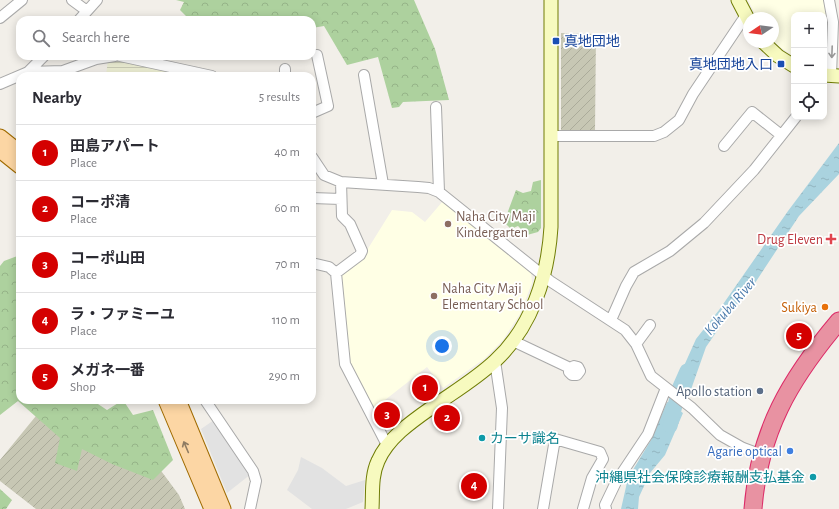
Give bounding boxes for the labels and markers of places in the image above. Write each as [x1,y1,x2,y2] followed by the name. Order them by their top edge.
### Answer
[564,34,620,49] place label: 真地団地
[551,36,561,46] marker: 真地団地
[689,57,773,72] place label: 真地団地入口
[776,59,786,69] marker: 真地団地入口
[456,210,536,240] place label: Naha City Maji Kindergarten
[443,219,453,229] marker: Naha City Maji Kindergarten
[757,233,823,247] place label: Drug Eleven
[826,234,836,244] marker: Drug Eleven
[442,282,544,312] place label: Naha City Maji Elementary School
[429,291,439,301] marker: Naha City Maji Elementary School
[781,301,818,315] place label: Sukiya
[820,302,830,312] marker: Sukiya
[786,321,812,351] pin: 5
[412,373,438,403] pin: 1
[676,385,752,399] place label: Apollo station
[755,386,765,396] marker: Apollo station
[374,400,400,430] pin: 3
[434,403,460,433] pin: 2
[490,431,560,446] place label: カーサ識名
[477,433,487,443] marker: カーサ識名
[707,445,782,459] place label: Agarie optical
[785,446,795,456] marker: Agarie optical
[595,470,805,485] place label: 沖縄県社会保険診療報酬支払基金
[461,471,487,501] pin: 4
[808,472,818,482] marker: 沖縄県社会保険診療報酬支払基金

